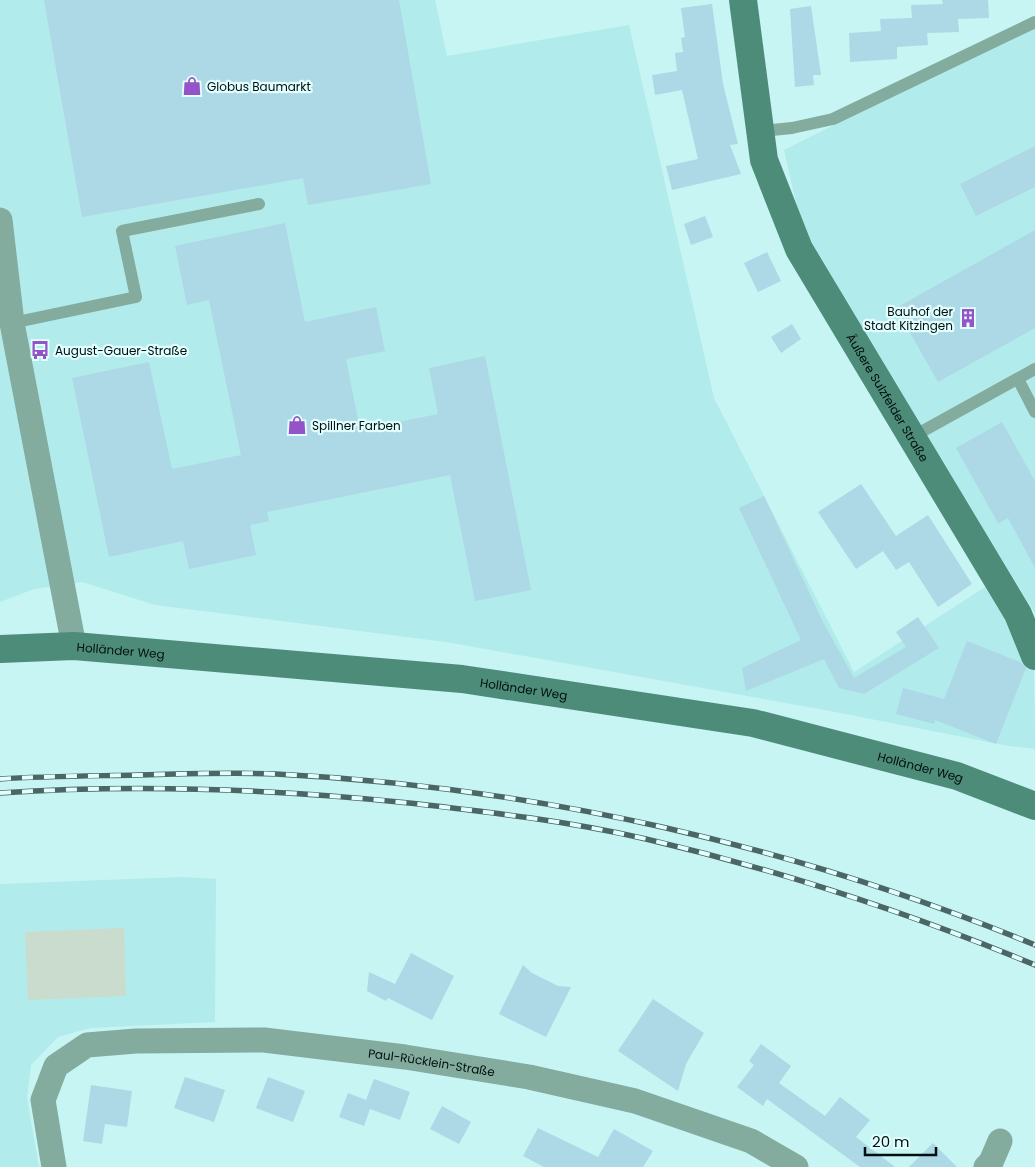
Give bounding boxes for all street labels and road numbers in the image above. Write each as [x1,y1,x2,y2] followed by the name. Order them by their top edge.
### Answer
[843,330,933,465] street label: Äußere Sulzfelder Straße
[76,638,165,662] street label: Holländer Weg
[479,673,569,703] street label: Holländer Weg
[876,747,966,786] street label: Holländer Weg
[367,1044,496,1080] street label: Paul-Rücklein-Straße

